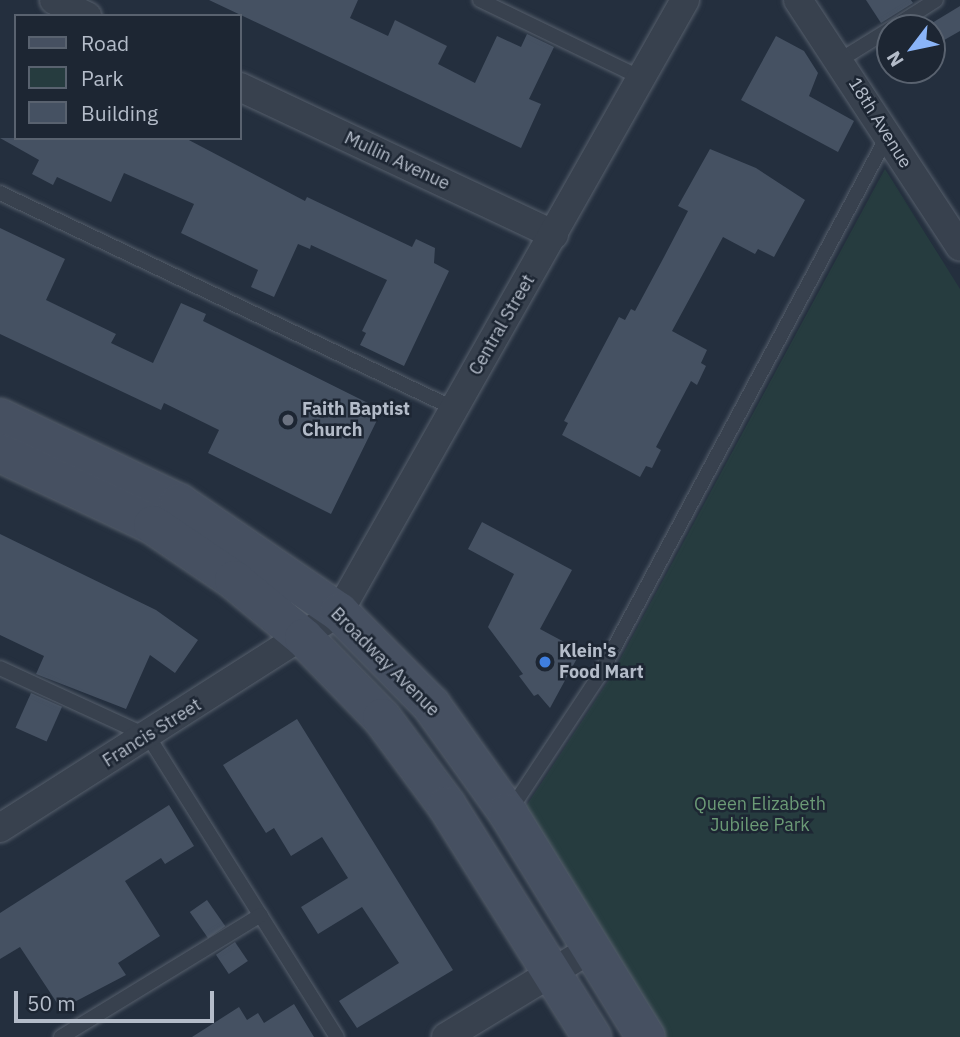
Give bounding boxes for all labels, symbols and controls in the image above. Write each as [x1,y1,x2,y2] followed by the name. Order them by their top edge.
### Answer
[14,14,242,140] legend
[876,14,946,84] north arrow
[81,29,129,57] text: Road
[881,47,909,71] text: N
[81,64,124,92] text: Park
[844,74,916,172] street label: 18th Avenue
[81,99,158,127] text: Building
[341,127,453,195] street label: Mullin Avenue
[465,271,539,379] street label: Central Street
[302,399,410,442] place label: Faith Baptist Church
[280,412,296,428] marker: Faith Baptist Church
[326,603,444,721] street label: Broadway Avenue
[559,641,644,684] place label: Klein's Food Mart
[537,654,553,670] marker: Klein's Food Mart
[99,694,205,772] street label: Francis Street
[694,794,826,836] park label: Queen Elizabeth Jubilee Park
[18,978,217,1022] scale bar
[27,989,76,1017] text: 50 m

